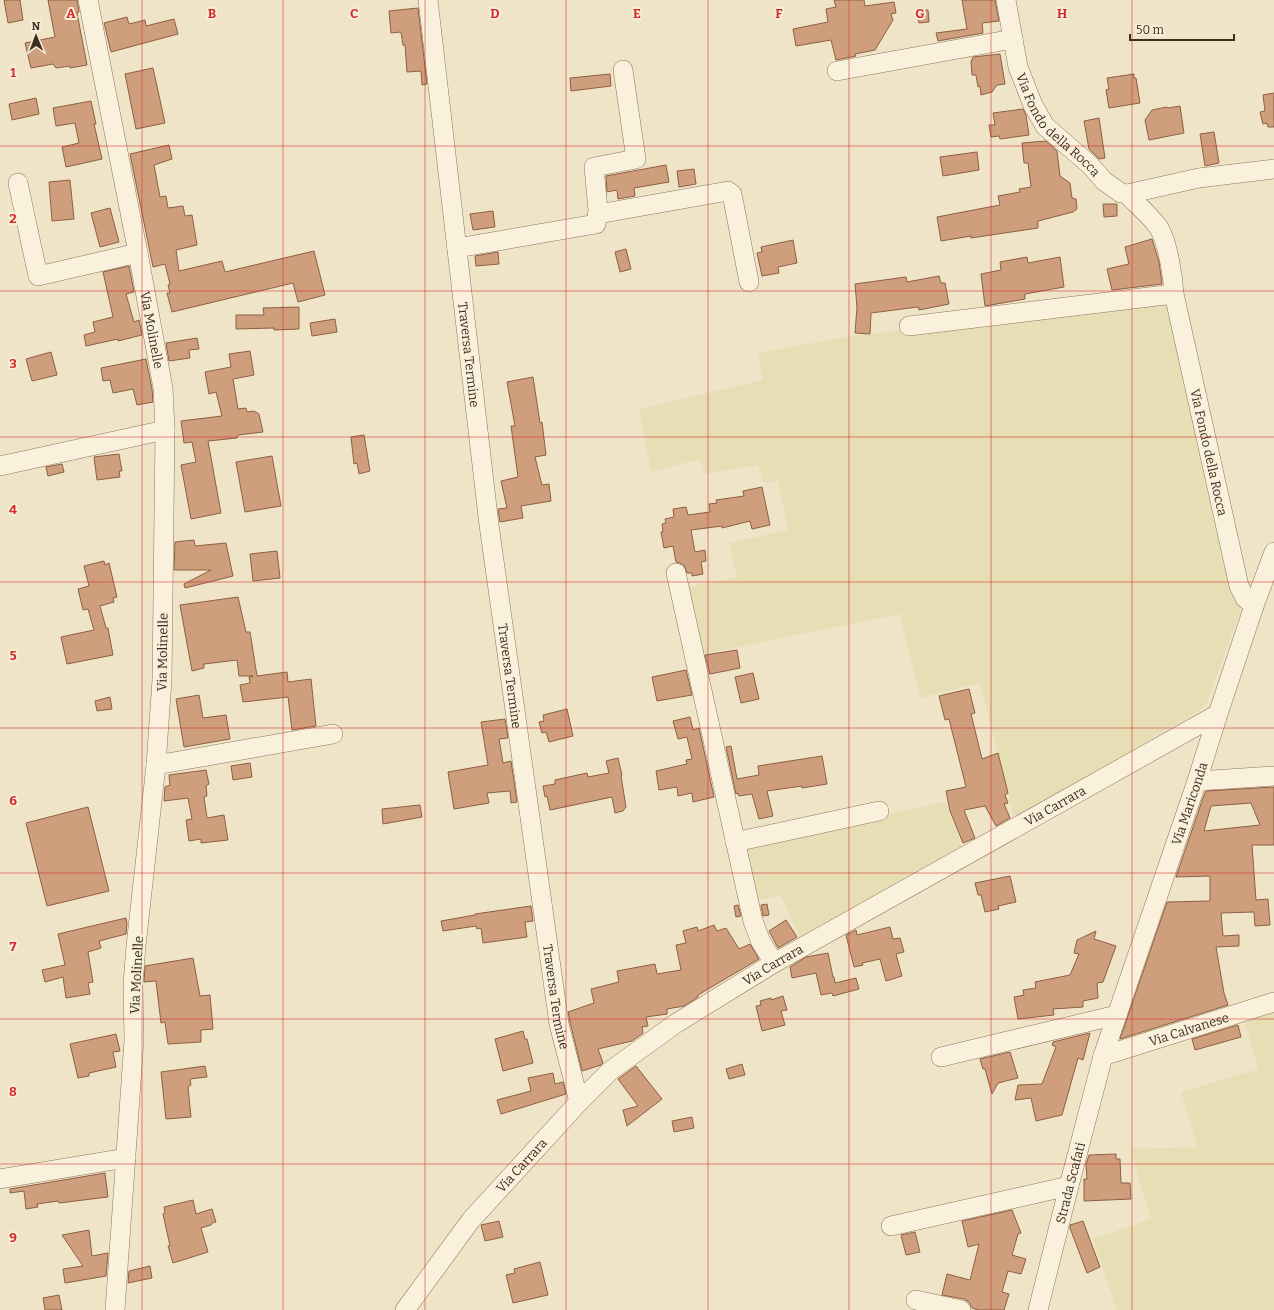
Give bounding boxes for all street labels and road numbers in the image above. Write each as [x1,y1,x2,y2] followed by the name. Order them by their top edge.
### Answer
[1013,71,1103,179] street label: Via Fondo della Rocca
[137,290,166,370] street label: Via Molinelle
[455,301,482,408] street label: Traversa Termine
[1187,387,1230,517] street label: Via Fondo della Rocca
[154,613,171,691] street label: Via Molinelle
[495,623,524,730] street label: Traversa Termine
[1169,760,1210,847] street label: Via Mariconda
[1022,783,1088,829] street label: Via Carrara
[127,936,146,1014] street label: Via Molinelle
[740,941,806,989] street label: Via Carrara
[540,943,572,1051] street label: Traversa Termine
[1147,1010,1231,1049] street label: Via Calvanese
[493,1135,550,1195] street label: Via Carrara
[1053,1141,1088,1225] street label: Strada Scafati

